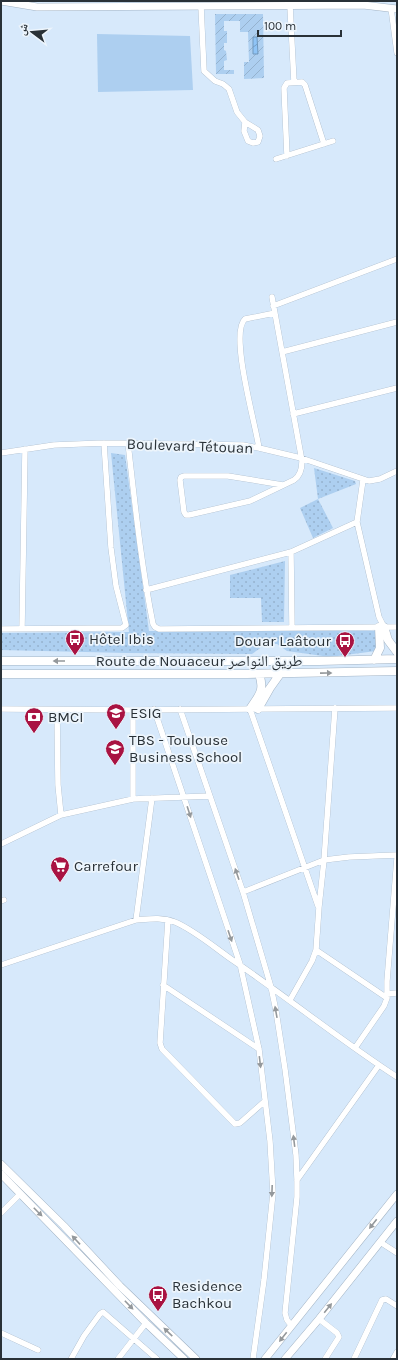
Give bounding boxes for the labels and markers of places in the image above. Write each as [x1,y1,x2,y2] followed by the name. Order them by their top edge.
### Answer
[64,628,86,656] bus stop icon: Hôtel Ibis
[89,630,154,648] place label: Hôtel Ibis
[334,630,356,658] bus stop icon: Douar Laâtour
[235,632,332,650] place label: Douar Laâtour
[105,702,127,730] school or university icon: ESIG
[130,704,161,722] place label: ESIG
[23,706,45,734] bank icon: BMCI
[48,708,83,726] place label: BMCI
[129,731,242,766] place label: TBS - Toulouse Business School
[104,738,126,766] school or university icon: TBS - Toulouse Business School
[49,855,71,883] supermarket icon: Carrefour
[74,857,138,875] place label: Carrefour
[172,1277,242,1312] place label: Residence Bachkou
[147,1284,169,1312] bus stop icon: Residence Bachkou

